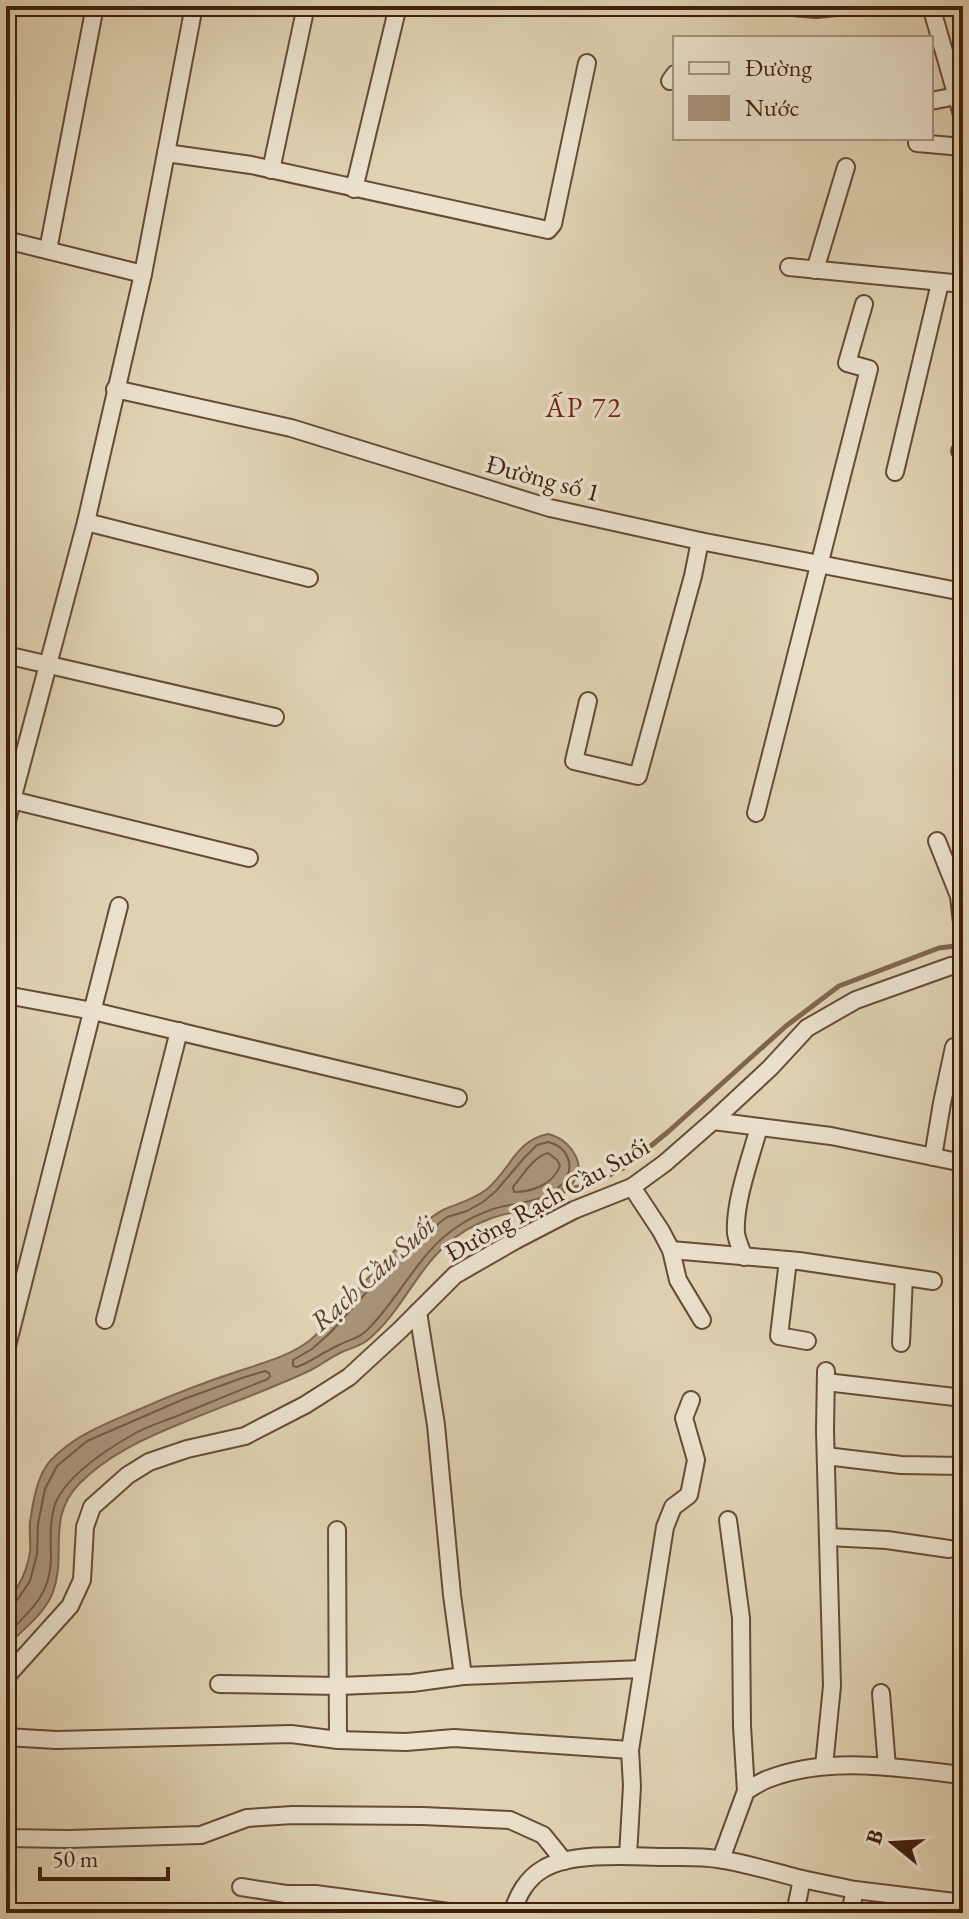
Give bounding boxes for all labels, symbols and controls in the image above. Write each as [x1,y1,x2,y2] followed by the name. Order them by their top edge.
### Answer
[673,36,933,140] legend
[745,52,812,83] text: Đường
[745,92,799,123] text: Nước
[544,389,623,425] district label: ẤP 72
[482,446,604,510] street label: Đường số 1
[439,1129,655,1269] street label: Đường Rạch Cầu Suối
[302,1206,444,1339] water label: Rạch Cầu Suối
[853,1803,933,1883] north arrow
[859,1826,890,1848] text: B
[40,1831,168,1881] scale bar
[52,1843,99,1874] text: 50 m

